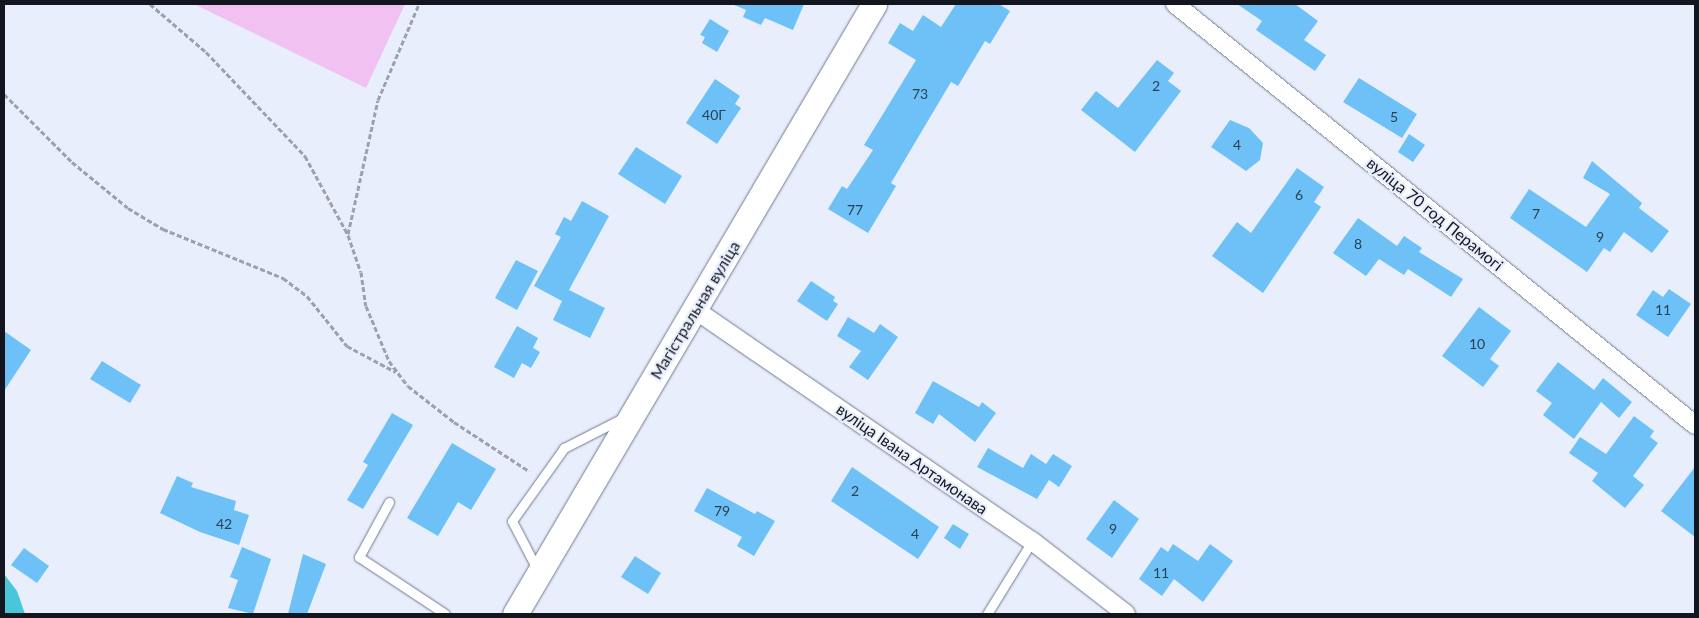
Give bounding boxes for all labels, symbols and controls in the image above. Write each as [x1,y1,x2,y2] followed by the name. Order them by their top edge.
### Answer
[1152,78,1160,94] house number: 2
[912,86,928,102] house number: 73
[702,107,726,123] house number: 40Г
[1390,109,1398,125] house number: 5
[1233,137,1241,153] house number: 4
[1363,153,1507,275] street label: вуліца 70 год Перамогі
[1295,187,1303,203] house number: 6
[847,202,863,218] house number: 77
[1532,206,1540,222] house number: 7
[1596,229,1604,245] house number: 9
[1354,236,1362,252] house number: 8
[646,237,744,383] street label: Магістральная вуліца
[1655,302,1671,318] house number: 11
[1469,336,1485,352] house number: 10
[833,399,991,519] street label: вуліца Івана Артамонава
[851,483,859,499] house number: 2
[714,503,730,519] house number: 79
[216,516,232,532] house number: 42
[1109,521,1117,537] house number: 9
[911,526,919,542] house number: 4
[1153,565,1169,581] house number: 11

